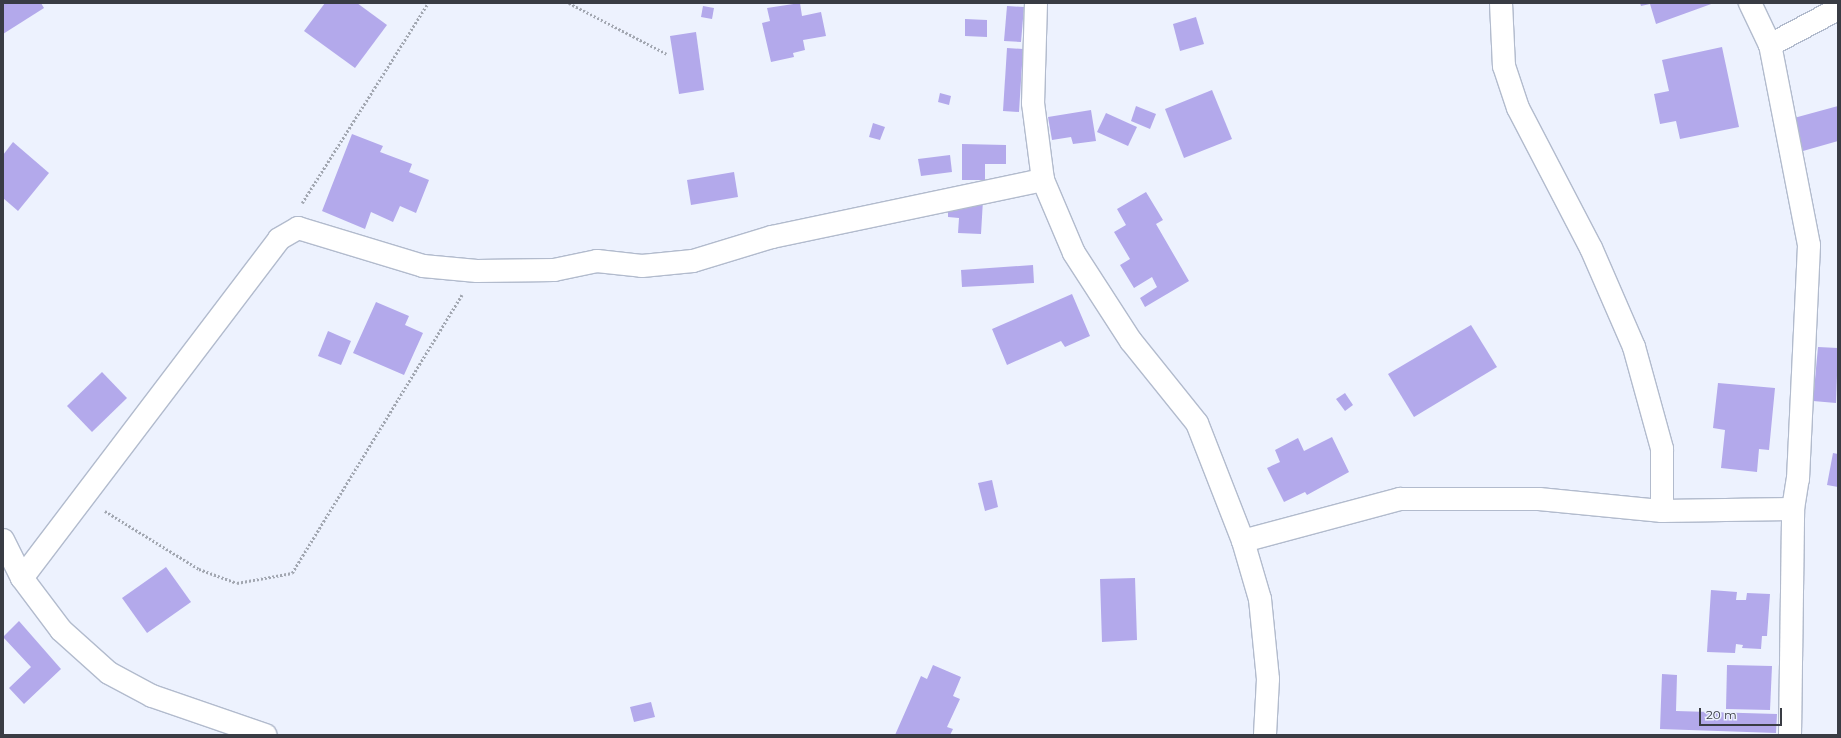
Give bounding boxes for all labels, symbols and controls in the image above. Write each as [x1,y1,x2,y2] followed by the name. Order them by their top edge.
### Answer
[1701,700,1784,726] scale bar
[1706,707,1737,722] text: 20 m

